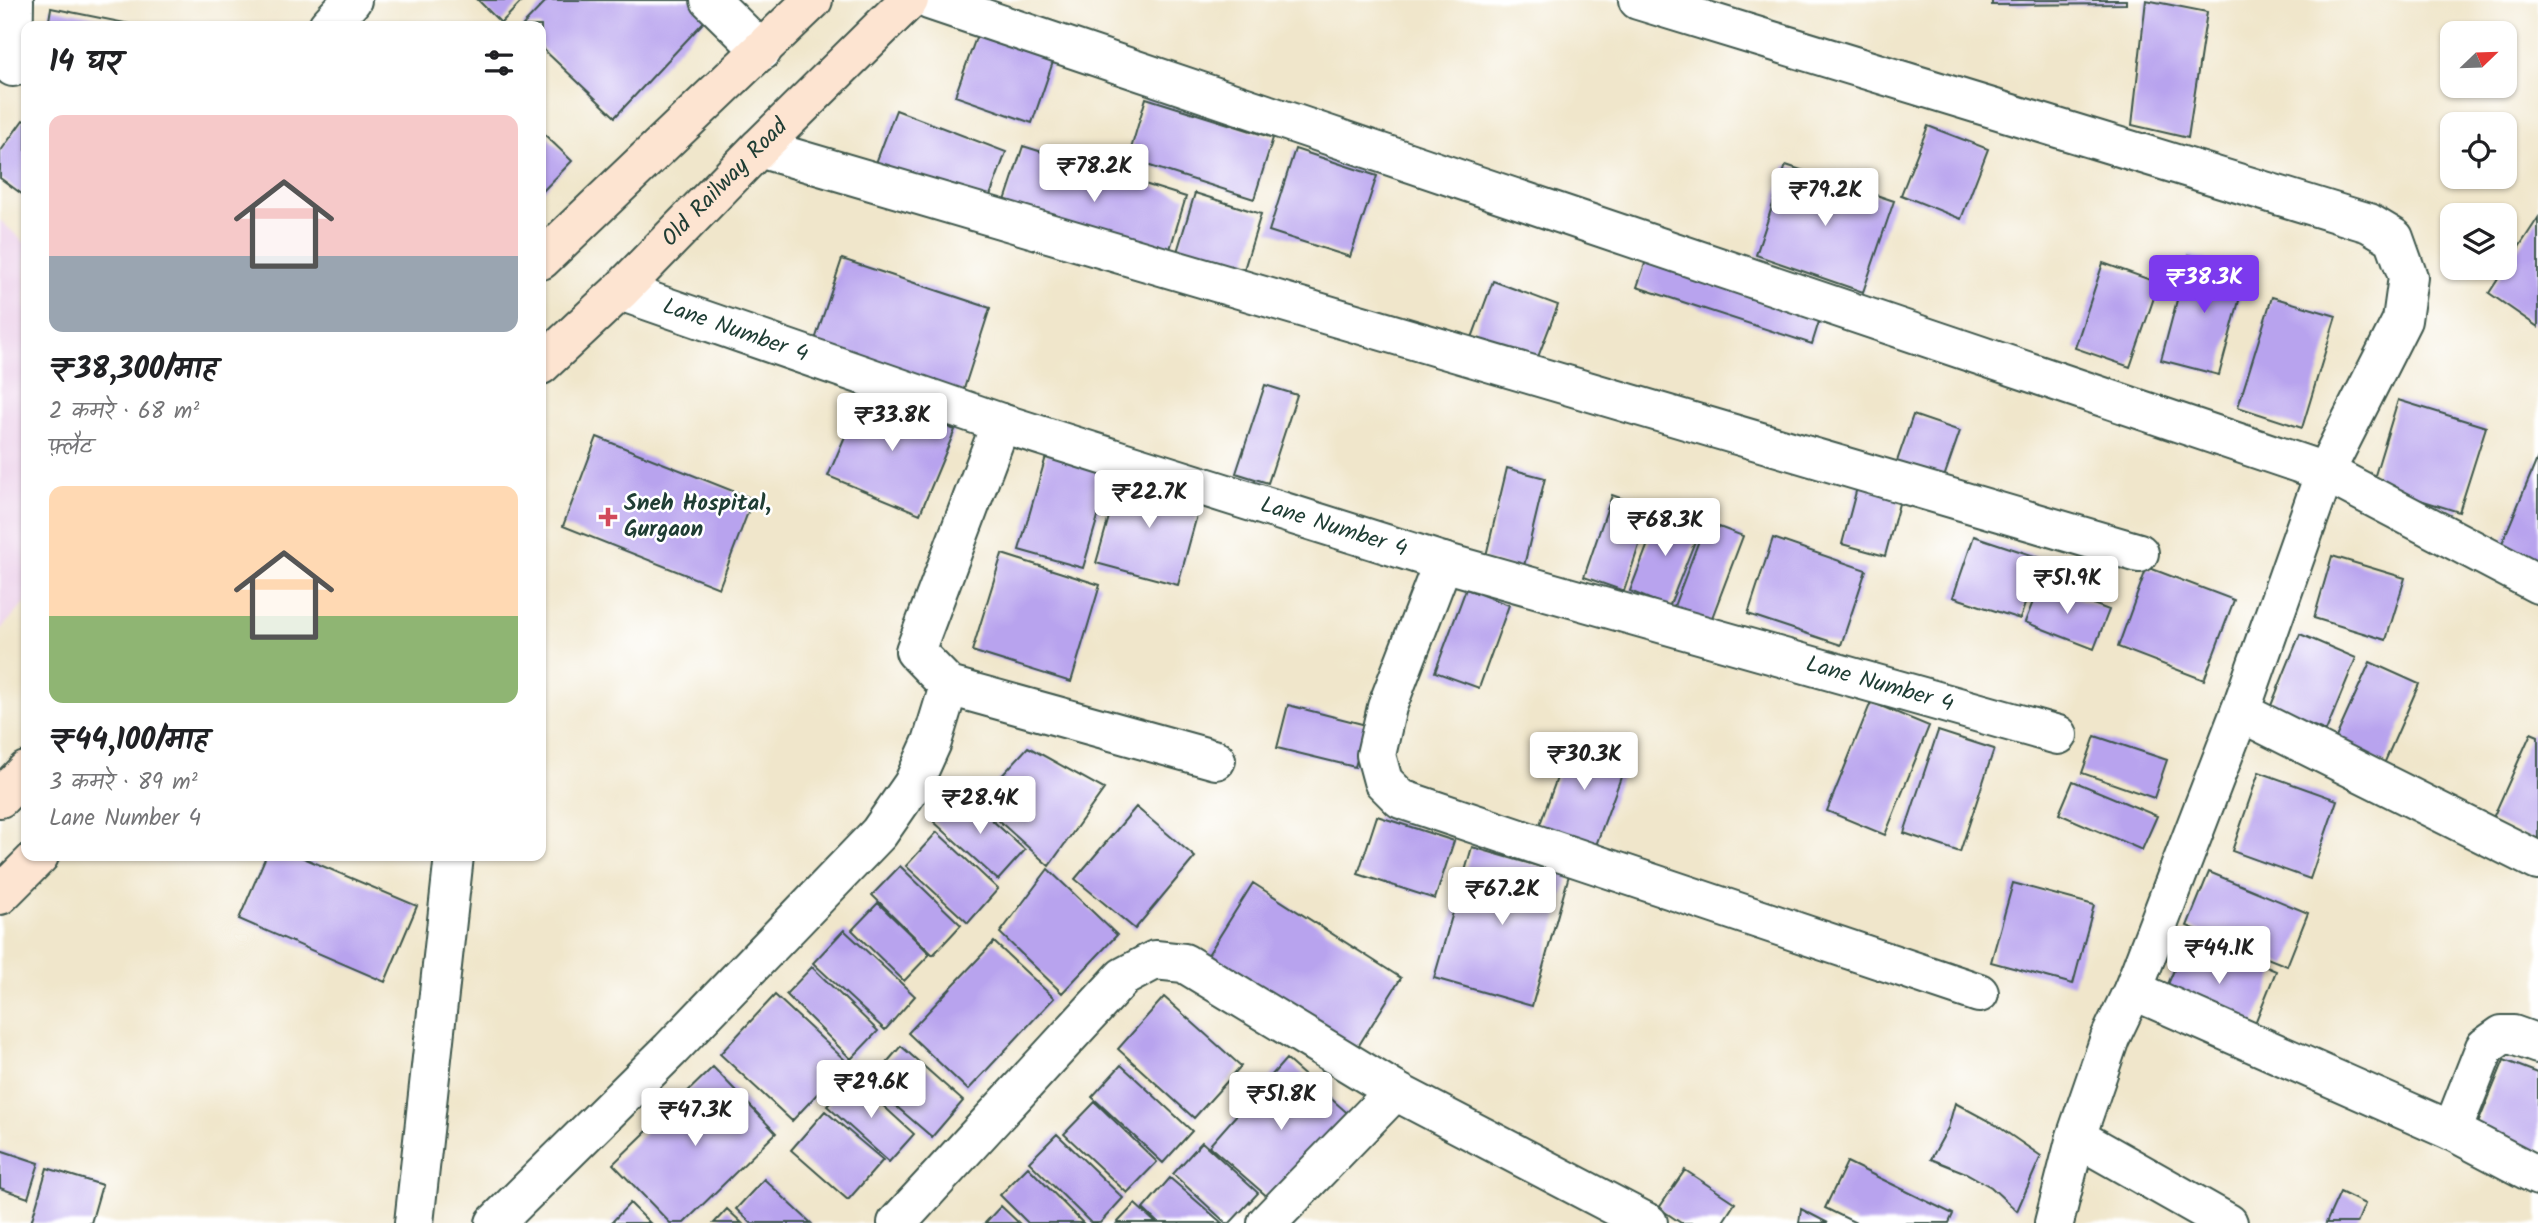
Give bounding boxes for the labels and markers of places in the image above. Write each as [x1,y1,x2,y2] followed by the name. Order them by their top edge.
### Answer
[1037,144,1151,204] pin: ₹78.2K
[1768,168,1882,228] pin: ₹79.2K
[2147,256,2261,315] pin: ₹38.3K
[835,393,949,453] pin: ₹33.8K
[1092,470,1206,530] pin: ₹22.7K
[624,486,771,548] place label: Sneh Hospital, Gurgaon
[1608,498,1722,558] pin: ₹68.3K
[598,507,618,527] marker: Sneh Hospital, Gurgaon
[2010,556,2124,616] pin: ₹51.9K
[1527,732,1641,792] pin: ₹30.3K
[923,776,1037,836] pin: ₹28.4K
[1445,867,1559,927] pin: ₹67.2K
[2162,926,2276,986] pin: ₹44.1K
[814,1060,928,1120] pin: ₹29.6K
[1224,1072,1338,1132] pin: ₹51.8K
[638,1088,752,1148] pin: ₹47.3K

